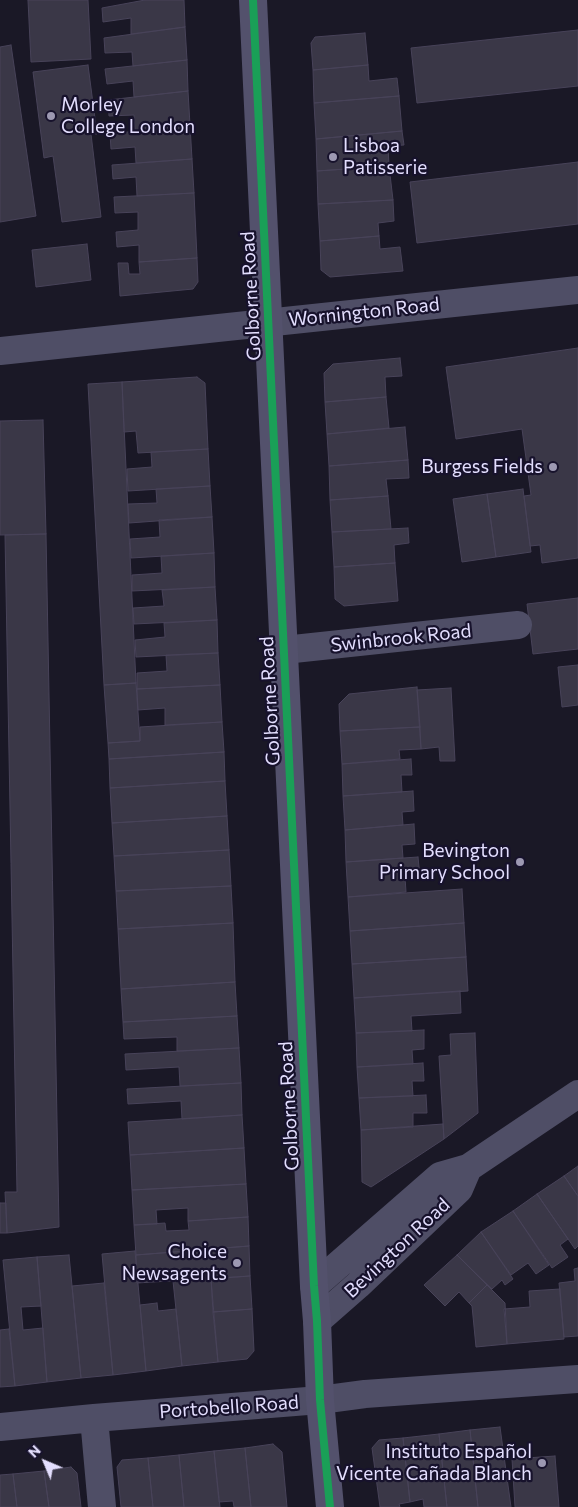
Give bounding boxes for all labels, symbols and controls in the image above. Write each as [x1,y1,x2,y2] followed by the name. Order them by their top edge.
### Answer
[61,94,195,138] place label: Morley College London
[45,110,57,122] marker: Morley College London
[343,135,427,179] place label: Lisboa Patisserie
[327,151,339,163] marker: Lisboa Patisserie
[236,231,266,361] street label: Golborne Road
[287,293,441,331] street label: Wornington Road
[421,456,543,478] place label: Burgess Fields
[547,461,559,473] marker: Burgess Fields
[330,619,472,657] street label: Swinbrook Road
[255,636,285,766] street label: Golborne Road
[379,840,510,884] place label: Bevington Primary School
[514,856,526,868] marker: Bevington Primary School
[274,1041,304,1171] street label: Golborne Road
[340,1193,454,1303] street label: Bevington Road
[122,1241,227,1285] place label: Choice Newsagents
[231,1257,243,1269] marker: Choice Newsagents
[158,1391,300,1423] street label: Portobello Road
[20,1437,70,1487] north arrow
[24,1441,44,1461] text: N
[336,1441,532,1485] place label: Instituto Español Vicente Cañada Blanch
[536,1457,548,1469] marker: Instituto Español Vicente Cañada Blanch

